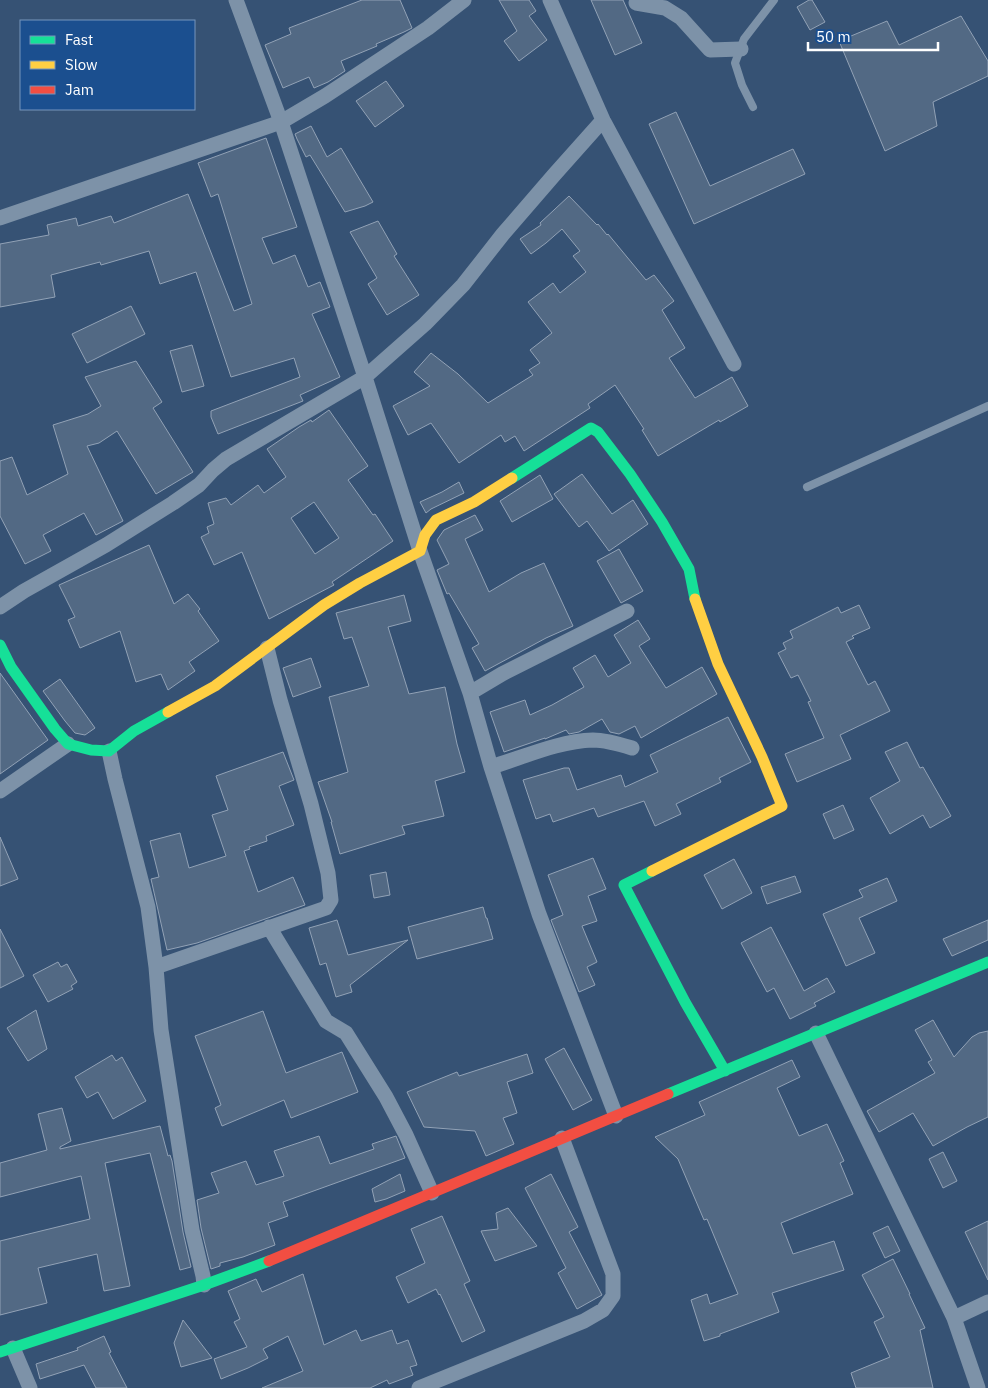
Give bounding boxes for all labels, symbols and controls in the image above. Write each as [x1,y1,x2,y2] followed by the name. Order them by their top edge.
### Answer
[20,20,195,110] legend
[808,20,938,52] scale bar
[816,27,851,46] text: 50 m
[65,30,93,49] text: Fast
[65,55,98,74] text: Slow
[65,80,94,99] text: Jam

